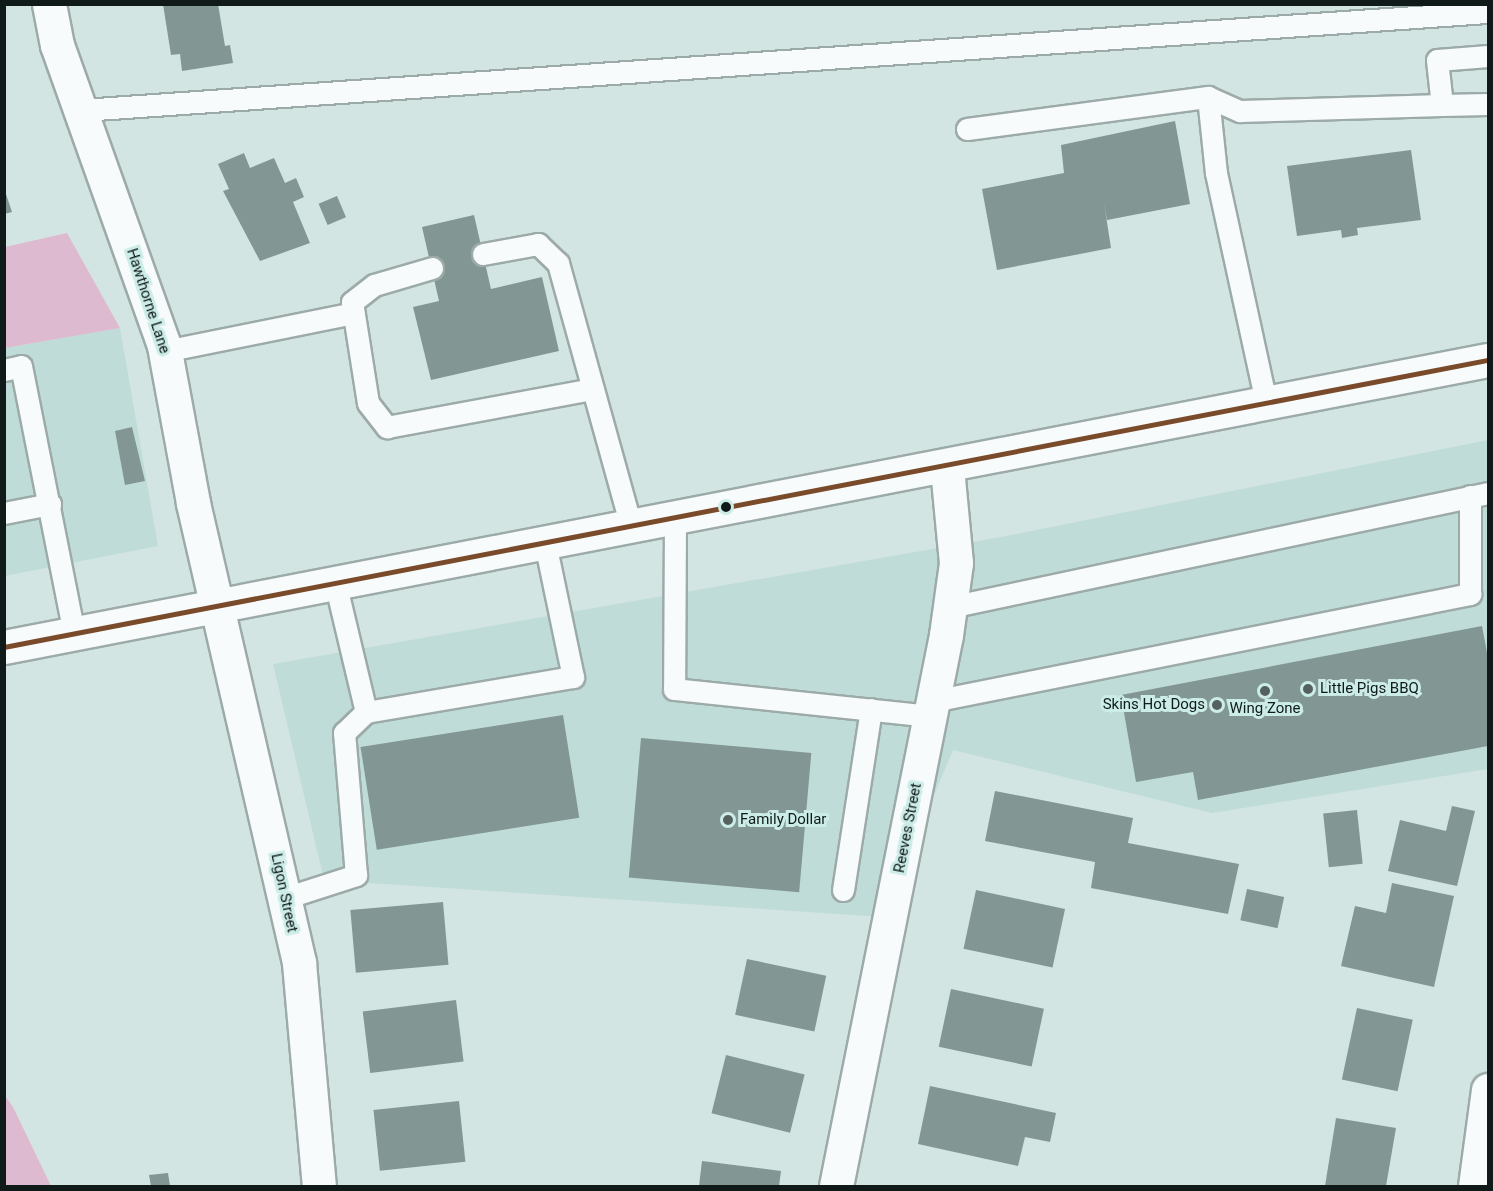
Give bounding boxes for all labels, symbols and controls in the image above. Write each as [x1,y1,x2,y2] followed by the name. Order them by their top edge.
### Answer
[123,246,173,356] street label: Hawthorne Lane
[720,501,732,513] unlabelled marker
[1320,680,1419,698] place label: Little Pigs BBQ
[1301,682,1315,696] marker: Little Pigs BBQ
[1258,684,1272,698] marker: Wing Zone
[1103,696,1205,714] place label: Skins Hot Dogs
[1210,698,1224,712] marker: Skins Hot Dogs
[1229,700,1301,718] place label: Wing Zone
[890,782,926,874] street label: Reeves Street
[740,811,826,829] place label: Family Dollar
[721,813,735,827] marker: Family Dollar
[267,852,301,934] street label: Ligon Street

